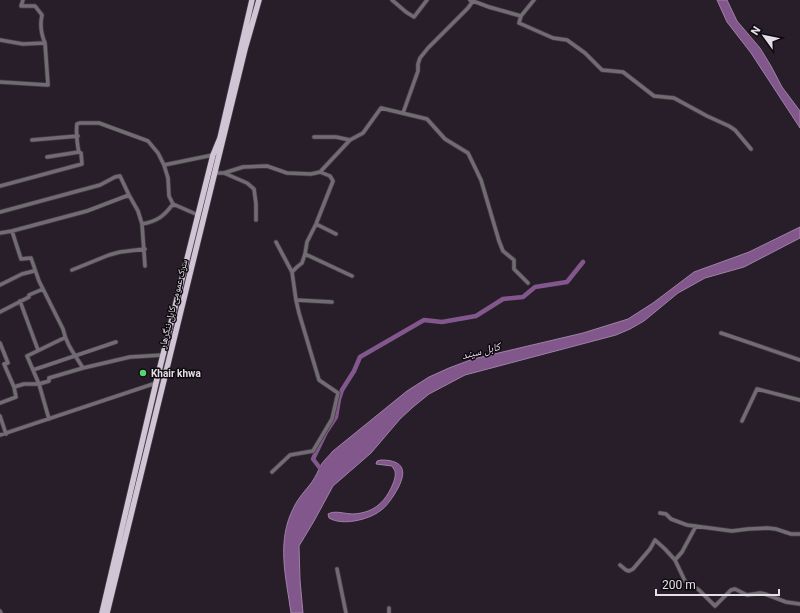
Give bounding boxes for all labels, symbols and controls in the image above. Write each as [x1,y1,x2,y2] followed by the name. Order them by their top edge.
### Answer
[744,16,784,56] north arrow
[748,24,764,38] text: N
[156,258,190,351] street label: سرک عمومی کابل ننگرهار
[460,339,504,362] water label: کابل سيند
[138,368,148,378] marker: Khair khwa
[151,368,201,379] place label: Khair khwa
[656,571,779,597] scale bar
[662,578,696,592] text: 200 m

